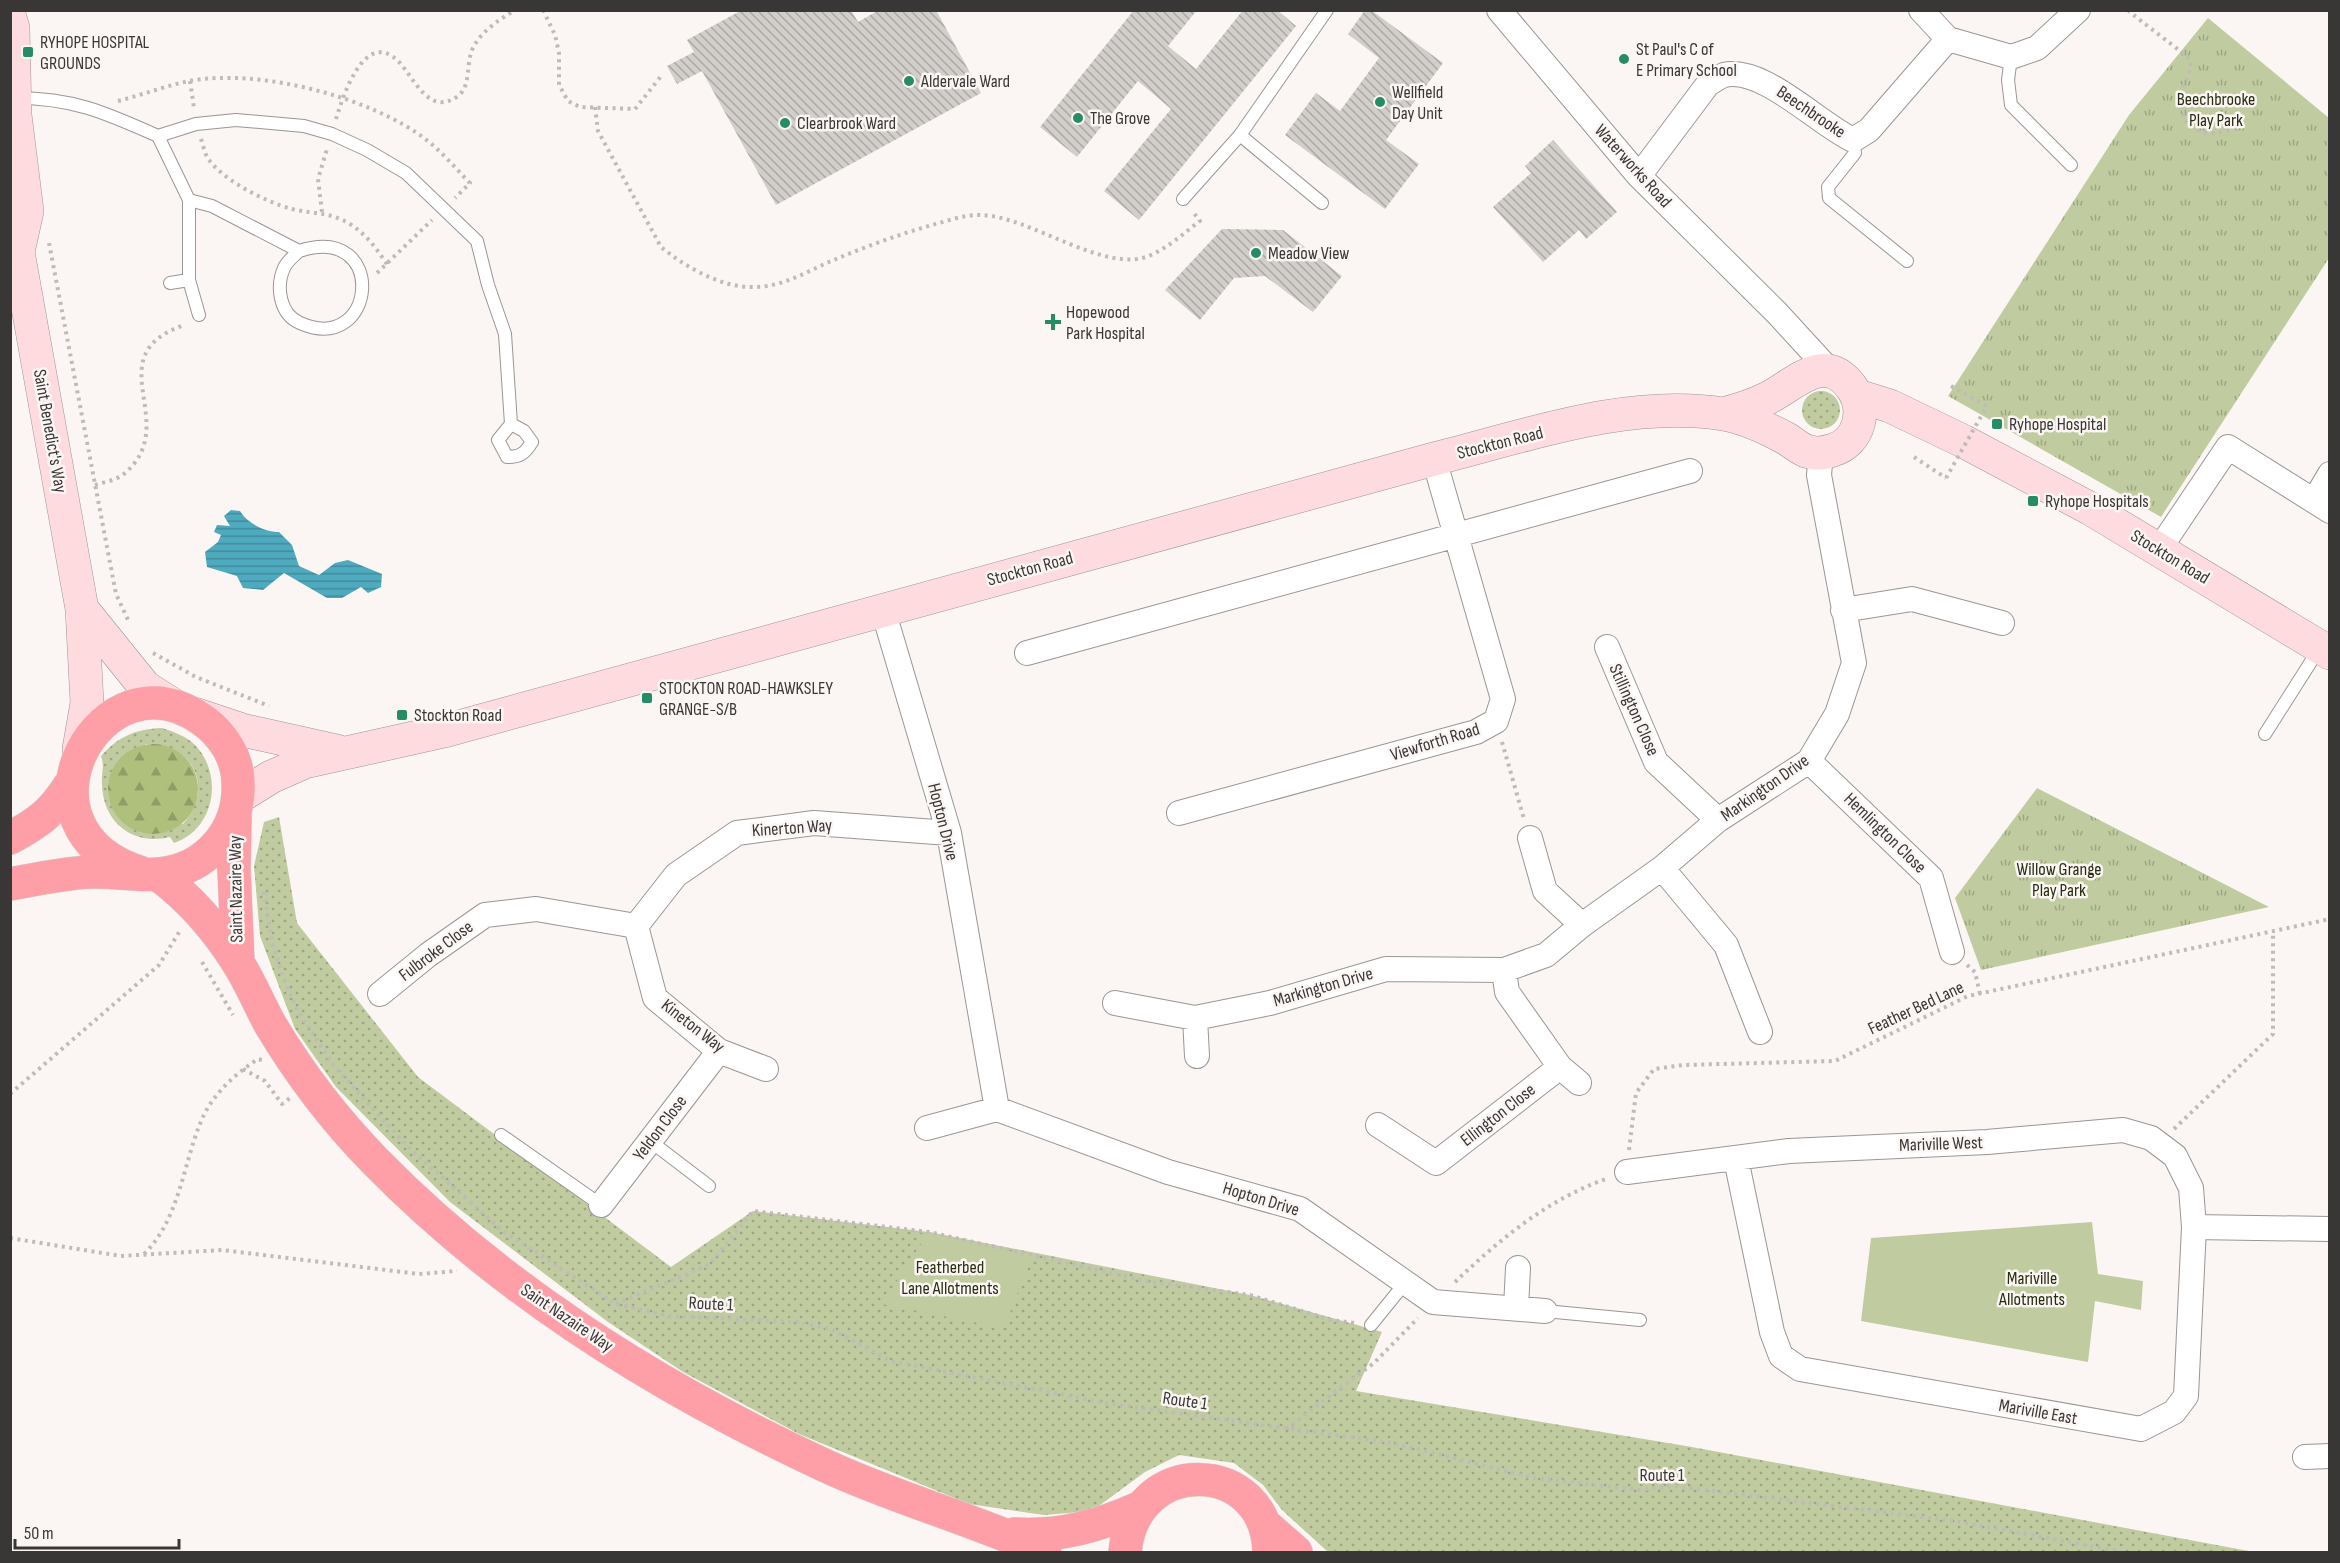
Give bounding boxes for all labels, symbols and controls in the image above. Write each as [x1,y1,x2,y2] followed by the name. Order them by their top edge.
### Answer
[40,32,150,74] place label: RYHOPE HOSPITAL GROUNDS
[1636,39,1737,81] place label: St Paul's C of E Primary School
[21,45,35,59] marker: RYHOPE HOSPITAL GROUNDS
[1617,52,1631,66] marker: St Paul's C of E Primary School
[920,71,1010,92] place label: Aldervale Ward
[902,74,916,88] marker: Aldervale Ward
[1773,81,1849,143] street label: Beechbrooke
[1392,82,1443,124] place label: Wellfield Day Unit
[2177,89,2255,131] park label: Beechbrooke Play Park
[1373,95,1387,109] marker: Wellfield Day Unit
[1090,108,1150,129] place label: The Grove
[1071,111,1085,125] marker: The Grove
[797,113,896,134] place label: Clearbrook Ward
[778,116,792,130] marker: Clearbrook Ward
[1590,120,1676,212] street label: Waterworks Road
[1268,243,1349,264] place label: Meadow View
[1249,246,1263,260] marker: Meadow View
[1066,302,1145,344] place label: Hopewood Park Hospital
[1044,313,1062,331] marker: Hopewood Park Hospital
[29,368,71,494] street label: Saint Benedict's Way
[2009,414,2106,435] place label: Ryhope Hospital
[1990,417,2004,431] marker: Ryhope Hospital
[1455,422,1545,464] street label: Stockton Road
[2045,491,2149,512] place label: Ryhope Hospitals
[2026,494,2040,508] marker: Ryhope Hospitals
[2127,525,2213,589] street label: Stockton Road
[985,547,1075,591] street label: Stockton Road
[1604,661,1664,759] street label: Stillington Close
[659,678,833,720] place label: STOCKTON ROAD-HAWKSLEY GRANGE-S/B
[640,691,654,705] marker: STOCKTON ROAD-HAWKSLEY GRANGE-S/B
[414,705,502,726] place label: Stockton Road
[395,708,409,722] marker: Stockton Road
[1388,718,1482,766] street label: Viewforth Road
[1717,750,1813,826] street label: Markington Drive
[923,781,963,863] street label: Hopton Drive
[1839,788,1931,878] street label: Hemlington Close
[751,815,833,841] street label: Kinerton Way
[225,835,247,943] street label: Saint Nazaire Way
[2017,859,2102,901] park label: Willow Grange Play Park
[395,916,477,986] street label: Fulbroke Close
[1271,963,1375,1011] street label: Markington Drive
[1865,977,1967,1039] street label: Feather Bed Lane
[657,995,729,1057] street label: Kineton Way
[1456,1079,1540,1151] street label: Ellington Close
[629,1091,691,1165] street label: Yeldon Close
[1899,1132,1984,1156] street label: Mariville West
[1220,1177,1302,1221] street label: Hopton Drive
[901,1257,999,1299] park label: Featherbed Lane Allotments
[1998,1268,2065,1310] park label: Mariville Allotments
[517,1279,617,1357] street label: Saint Nazaire Way
[688,1292,735,1316] street label: Route 1
[1161,1387,1209,1415] street label: Route 1
[1997,1395,2079,1429] street label: Mariville East
[1640,1465,1685,1486] street label: Route 1
[15,1512,178,1550] scale bar
[24,1523,54,1544] text: 50 m

